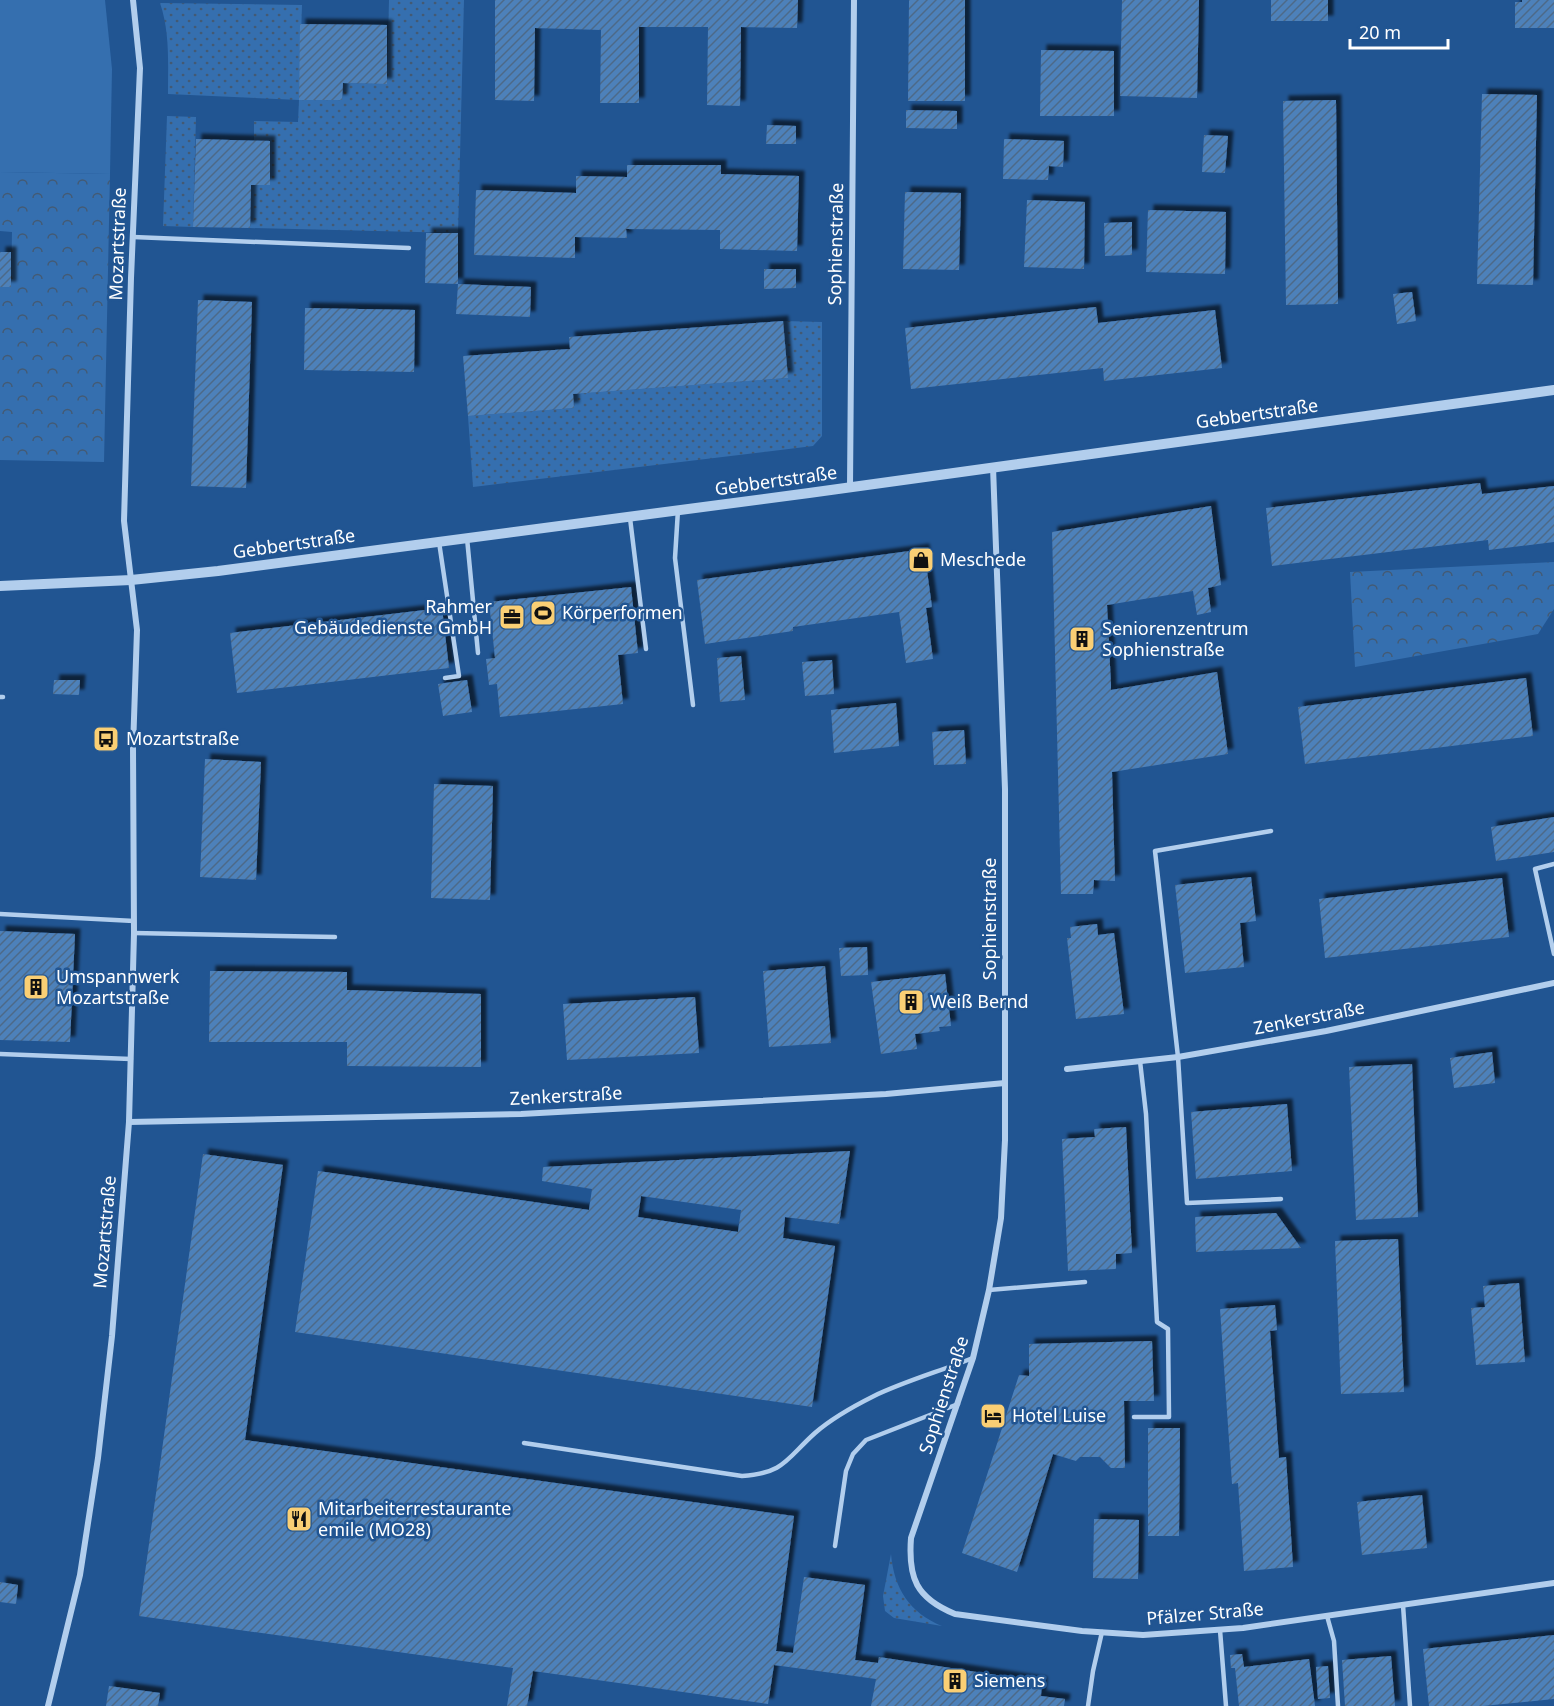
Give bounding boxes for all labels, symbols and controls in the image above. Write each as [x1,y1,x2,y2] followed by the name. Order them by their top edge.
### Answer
[1350,12,1448,50] scale bar
[1359,20,1401,44] text: 20 m
[822,182,848,306] street label: Sophienstraße
[103,187,131,301] street label: Mozartstraße
[1194,393,1320,433] street label: Gebbertstraße
[713,460,839,500] street label: Gebbertstraße
[231,523,357,563] street label: Gebbertstraße
[906,545,936,575] shop icon: Meschede
[940,547,1026,571] place label: Meschede
[294,594,493,639] place label: Rahmer Gebäudedienste GmbH
[528,598,558,628] sports icon: Körperformen
[562,600,683,624] place label: Körperformen
[497,602,527,632] office icon: Rahmer Gebäudedienste GmbH
[1102,616,1249,661] place label: Seniorenzentrum Sophienstraße
[1067,624,1097,654] building icon: Seniorenzentrum Sophienstraße
[91,724,121,754] bus stop icon: Mozartstraße
[126,726,239,750] place label: Mozartstraße
[977,858,1001,980] street label: Sophienstraße
[56,964,180,1009] place label: Umspannwerk Mozartstraße
[21,972,51,1002] building icon: Umspannwerk Mozartstraße
[896,987,926,1017] building icon: Weiß Bernd
[930,989,1029,1013] place label: Weiß Bernd
[1251,994,1366,1040] street label: Zenkerstraße
[509,1080,623,1110] street label: Zenkerstraße
[87,1174,121,1289] street label: Mozartstraße
[913,1333,973,1457] street label: Sophienstraße
[978,1401,1008,1431] hotel icon: Hotel Luise
[1012,1403,1106,1427] place label: Hotel Luise
[318,1496,511,1541] place label: Mitarbeiterrestaurante emile (MO28)
[284,1504,314,1534] restaurant icon: Mitarbeiterrestaurante emile (MO28)
[1145,1596,1265,1630] street label: Pfälzer Straße
[940,1666,970,1696] building icon: Siemens
[974,1668,1045,1692] place label: Siemens

